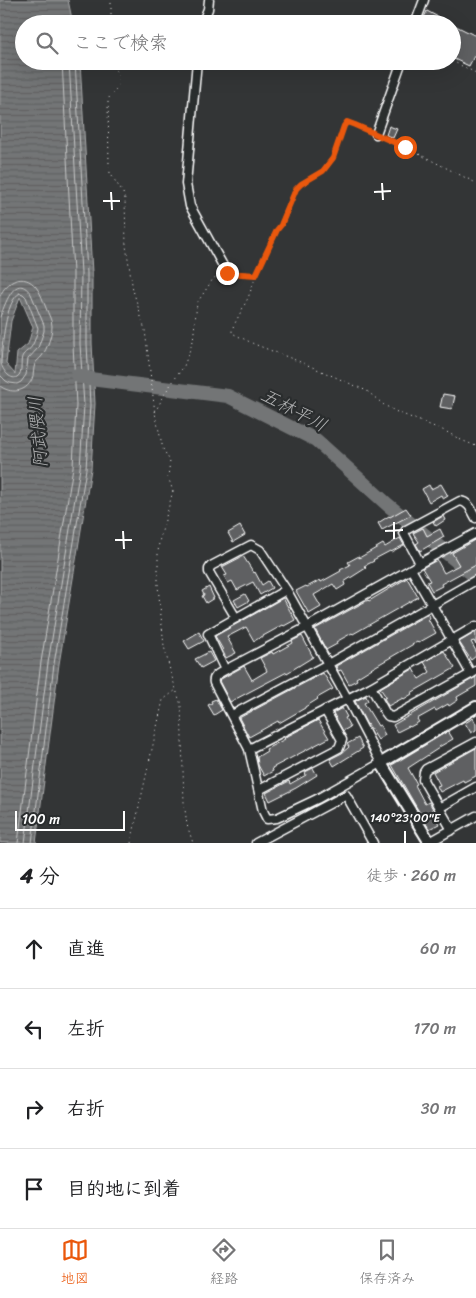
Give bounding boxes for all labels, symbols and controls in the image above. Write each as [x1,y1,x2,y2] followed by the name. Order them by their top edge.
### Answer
[15,15,461,70] search box
[73,26,168,59] text: ここで検索
[33,29,61,57] icon: search
[394,136,417,159] route start
[216,262,239,285] route end
[255,379,333,441] water label: 五林平川
[19,395,57,469] water label: 阿武隈川
[22,807,60,832] text: 100 m
[370,807,441,829] text: 140°23'00"E
[15,808,125,831] scale bar
[20,857,60,895] text: 4 分
[367,861,456,890] text: 徒歩 · 260 m
[67,932,105,965] text: 直進
[420,934,456,963] text: 60 m
[20,935,48,963] icon: ahead
[67,1012,105,1045] text: 左折
[413,1014,456,1043] text: 170 m
[20,1015,48,1043] icon: left
[67,1092,105,1125] text: 右折
[421,1094,456,1123] text: 30 m
[20,1095,48,1123] icon: right
[67,1172,181,1205] text: 目的地に到着
[20,1175,48,1203] icon: arrive
[61,1236,89,1291] tab: 地図
[210,1236,238,1291] tab: 経路
[359,1236,415,1291] tab: 保存済み

